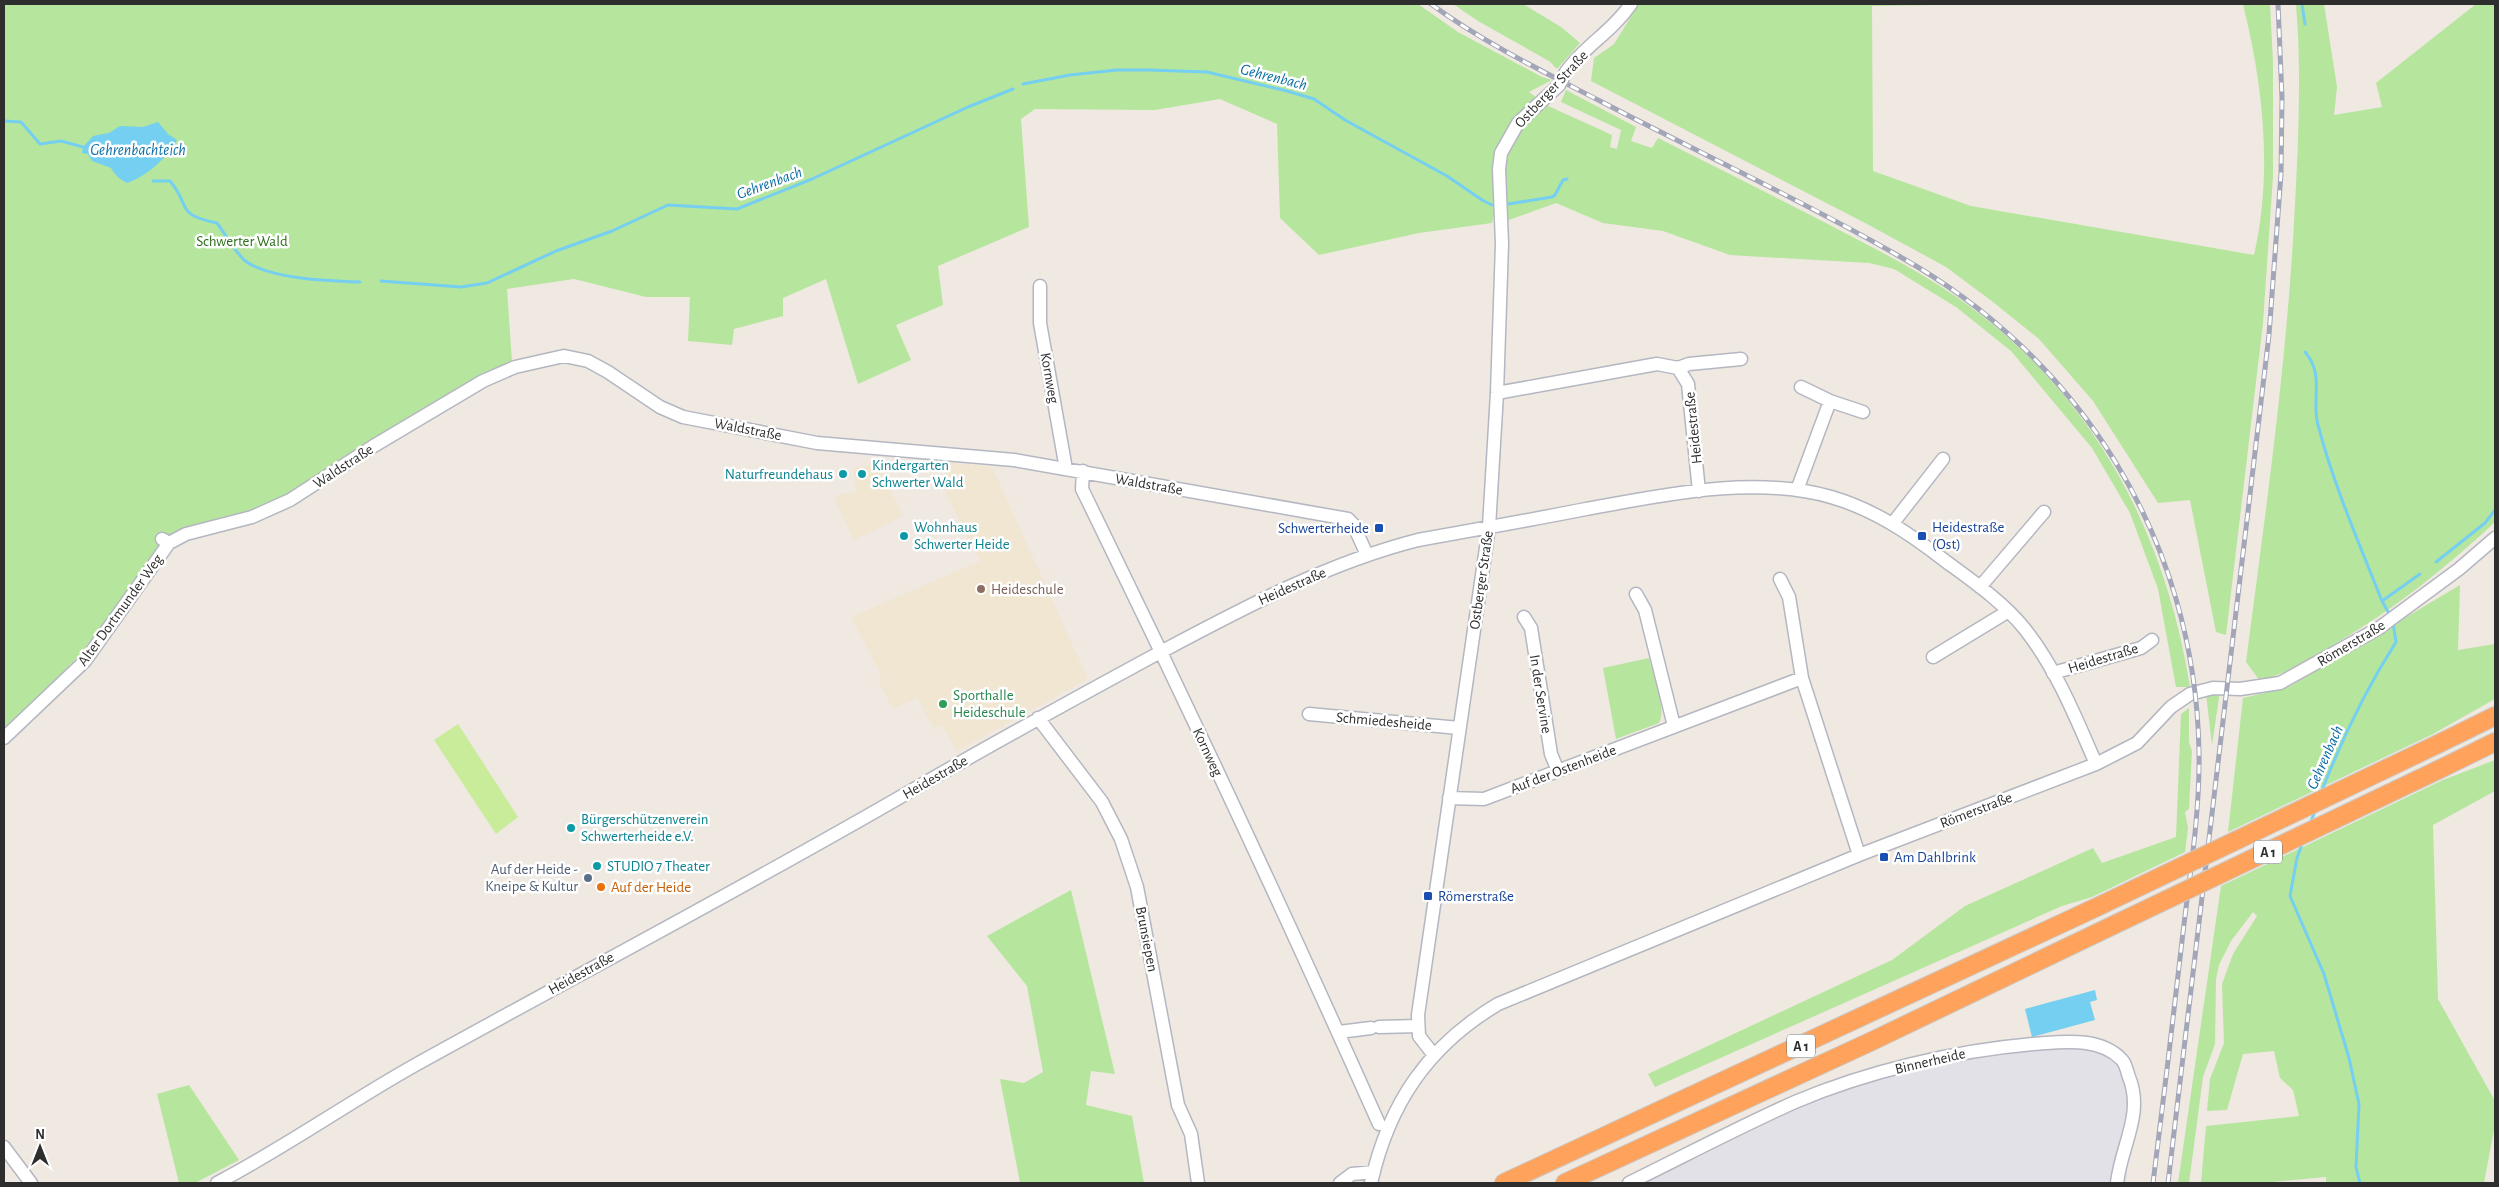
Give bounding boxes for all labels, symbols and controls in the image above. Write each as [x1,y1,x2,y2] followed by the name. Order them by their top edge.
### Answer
[1512,48,1591,131] street label: Ostberger Straße
[1239,61,1309,93] water label: Gehrenbach
[90,142,186,158] water label: Gehrenbachteich
[735,164,804,202] water label: Gehrenbach
[196,234,288,249] park label: Schwerter Wald
[1038,351,1061,405] street label: Kornweg
[1682,391,1705,465] street label: Heidestraße
[713,416,783,443] street label: Waldstraße
[311,442,376,491] street label: Waldstraße
[872,458,964,490] place label: Kindergarten Schwerter Wald
[725,467,833,482] place label: Naturfreundehaus
[837,468,849,480] marker: Naturfreundehaus
[856,468,868,480] marker: Kindergarten Schwerter Wald
[1114,471,1184,498] street label: Waldstraße
[914,520,1010,552] place label: Wohnhaus Schwerter Heide
[1932,520,2004,552] place label: Heidestraße (Ost)
[1278,521,1369,536] place label: Schwerterheide
[1373,522,1385,534] marker: Schwerterheide
[898,530,910,542] marker: Wohnhaus Schwerter Heide
[1467,530,1496,630] street label: Ostberger Straße
[1916,530,1928,542] marker: Heidestraße (Ost)
[75,551,166,669] street label: Alter Dortmunder Weg
[1256,565,1328,608] street label: Heidestraße
[991,582,1064,597] place label: Heideschule
[975,583,987,595] marker: Heideschule
[2315,617,2388,669] street label: Römerstraße
[2066,641,2140,676] street label: Heidestraße
[1527,654,1554,735] street label: In der Servine
[953,688,1026,720] place label: Sporthalle Heideschule
[937,698,949,710] marker: Sporthalle Heideschule
[1335,710,1433,733] street label: Schmiedesheide
[2304,723,2346,792] water label: Gehrenbach
[1190,726,1225,779] street label: Kornweg
[1508,742,1618,797] street label: Auf der Ostenheide
[900,753,970,802] street label: Heidestraße
[1938,790,2014,831] street label: Römerstraße
[581,812,709,844] place label: Bürgerschützenverein Schwerterheide e.V.
[565,822,577,834] marker: Bürgerschützenverein Schwerterheide e.V.
[2254,840,2282,864] road number: A 1
[1894,850,1976,865] place label: Am Dahlbrink
[1878,851,1890,863] marker: Am Dahlbrink
[607,859,710,874] place label: STUDIO 7 Theater
[591,860,603,872] marker: STUDIO 7 Theater
[485,862,578,894] place label: Auf der Heide - Kneipe & Kultur
[582,872,594,884] marker: Auf der Heide - Kneipe & Kultur
[611,880,691,895] place label: Auf der Heide
[595,881,607,893] marker: Auf der Heide
[1438,889,1514,904] place label: Römerstraße
[1422,890,1434,902] marker: Römerstraße
[1133,905,1160,973] street label: Brunsiepen
[546,949,617,998] street label: Heidestraße
[1787,1034,1815,1058] road number: A 1
[1893,1046,1967,1077] street label: Binnerheide
[15,1122,65,1172] north arrow
[35,1128,45,1142] text: N

